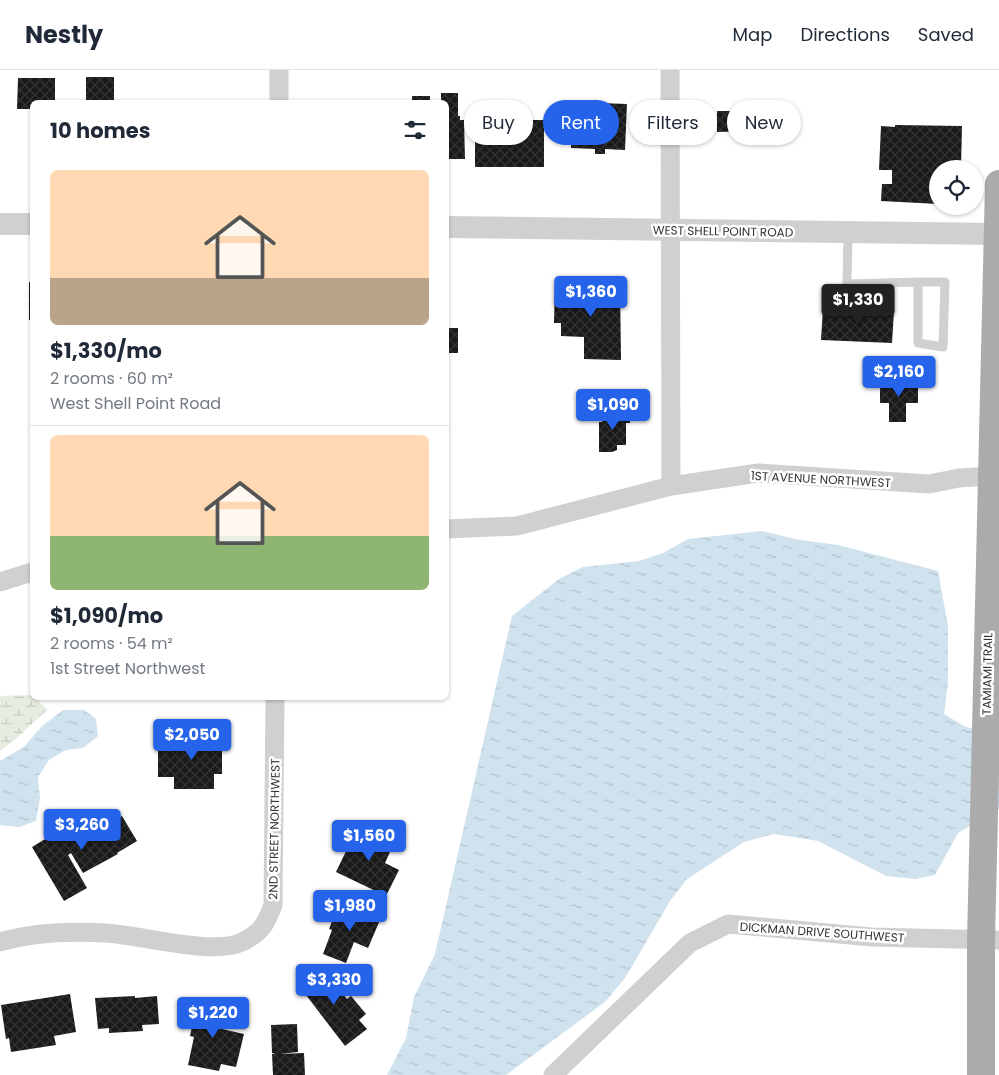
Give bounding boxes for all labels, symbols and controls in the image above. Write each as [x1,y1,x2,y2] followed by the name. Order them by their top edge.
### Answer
[25,18,103,51] text: Nestly
[733,22,772,47] text: Map
[800,22,890,47] text: Directions
[918,22,974,47] text: Saved
[464,100,533,145] chip: Buy
[543,100,619,145] chip: Rent
[629,100,717,145] chip: Filters
[727,100,801,145] chip: New
[50,116,150,145] text: 10 homes
[401,116,429,144] icon: filters
[929,160,984,215] map controls
[929,160,984,215] button: locate
[195,202,285,292] icon: home
[653,221,793,241] street label: WEST SHELL POINT ROAD
[550,276,632,318] pin: $1,360
[565,280,617,303] text: $1,360
[817,284,899,326] pin: $1,330
[833,288,883,311] text: $1,330
[50,336,162,365] text: $1,330/mo
[858,356,940,398] pin: $2,160
[874,360,924,383] text: $2,160
[50,367,173,390] text: 2 rooms · 60 m²
[572,388,654,431] pin: $1,090
[50,392,221,415] text: West Shell Point Road
[587,393,639,416] text: $1,090
[751,467,892,491] street label: 1ST AVENUE NORTHWEST
[195,468,285,558] icon: home
[50,601,163,630] text: $1,090/mo
[50,632,173,655] text: 2 rooms · 54 m²
[978,633,996,715] street label: TAMIAMI TRAIL
[50,657,205,680] text: 1st Street Northwest
[151,718,233,761] pin: $2,050
[164,723,220,746] text: $2,050
[264,758,284,900] street label: 2ND STREET NORTHWEST
[41,808,123,851] pin: $3,260
[55,813,109,836] text: $3,260
[328,820,410,862] pin: $1,560
[343,824,395,847] text: $1,560
[309,890,391,932] pin: $1,980
[324,894,376,917] text: $1,980
[739,918,905,946] street label: DICKMAN DRIVE SOUTHWEST
[293,964,375,1006] pin: $3,330
[307,968,361,991] text: $3,330
[172,996,254,1039] pin: $1,220
[188,1001,238,1024] text: $1,220

